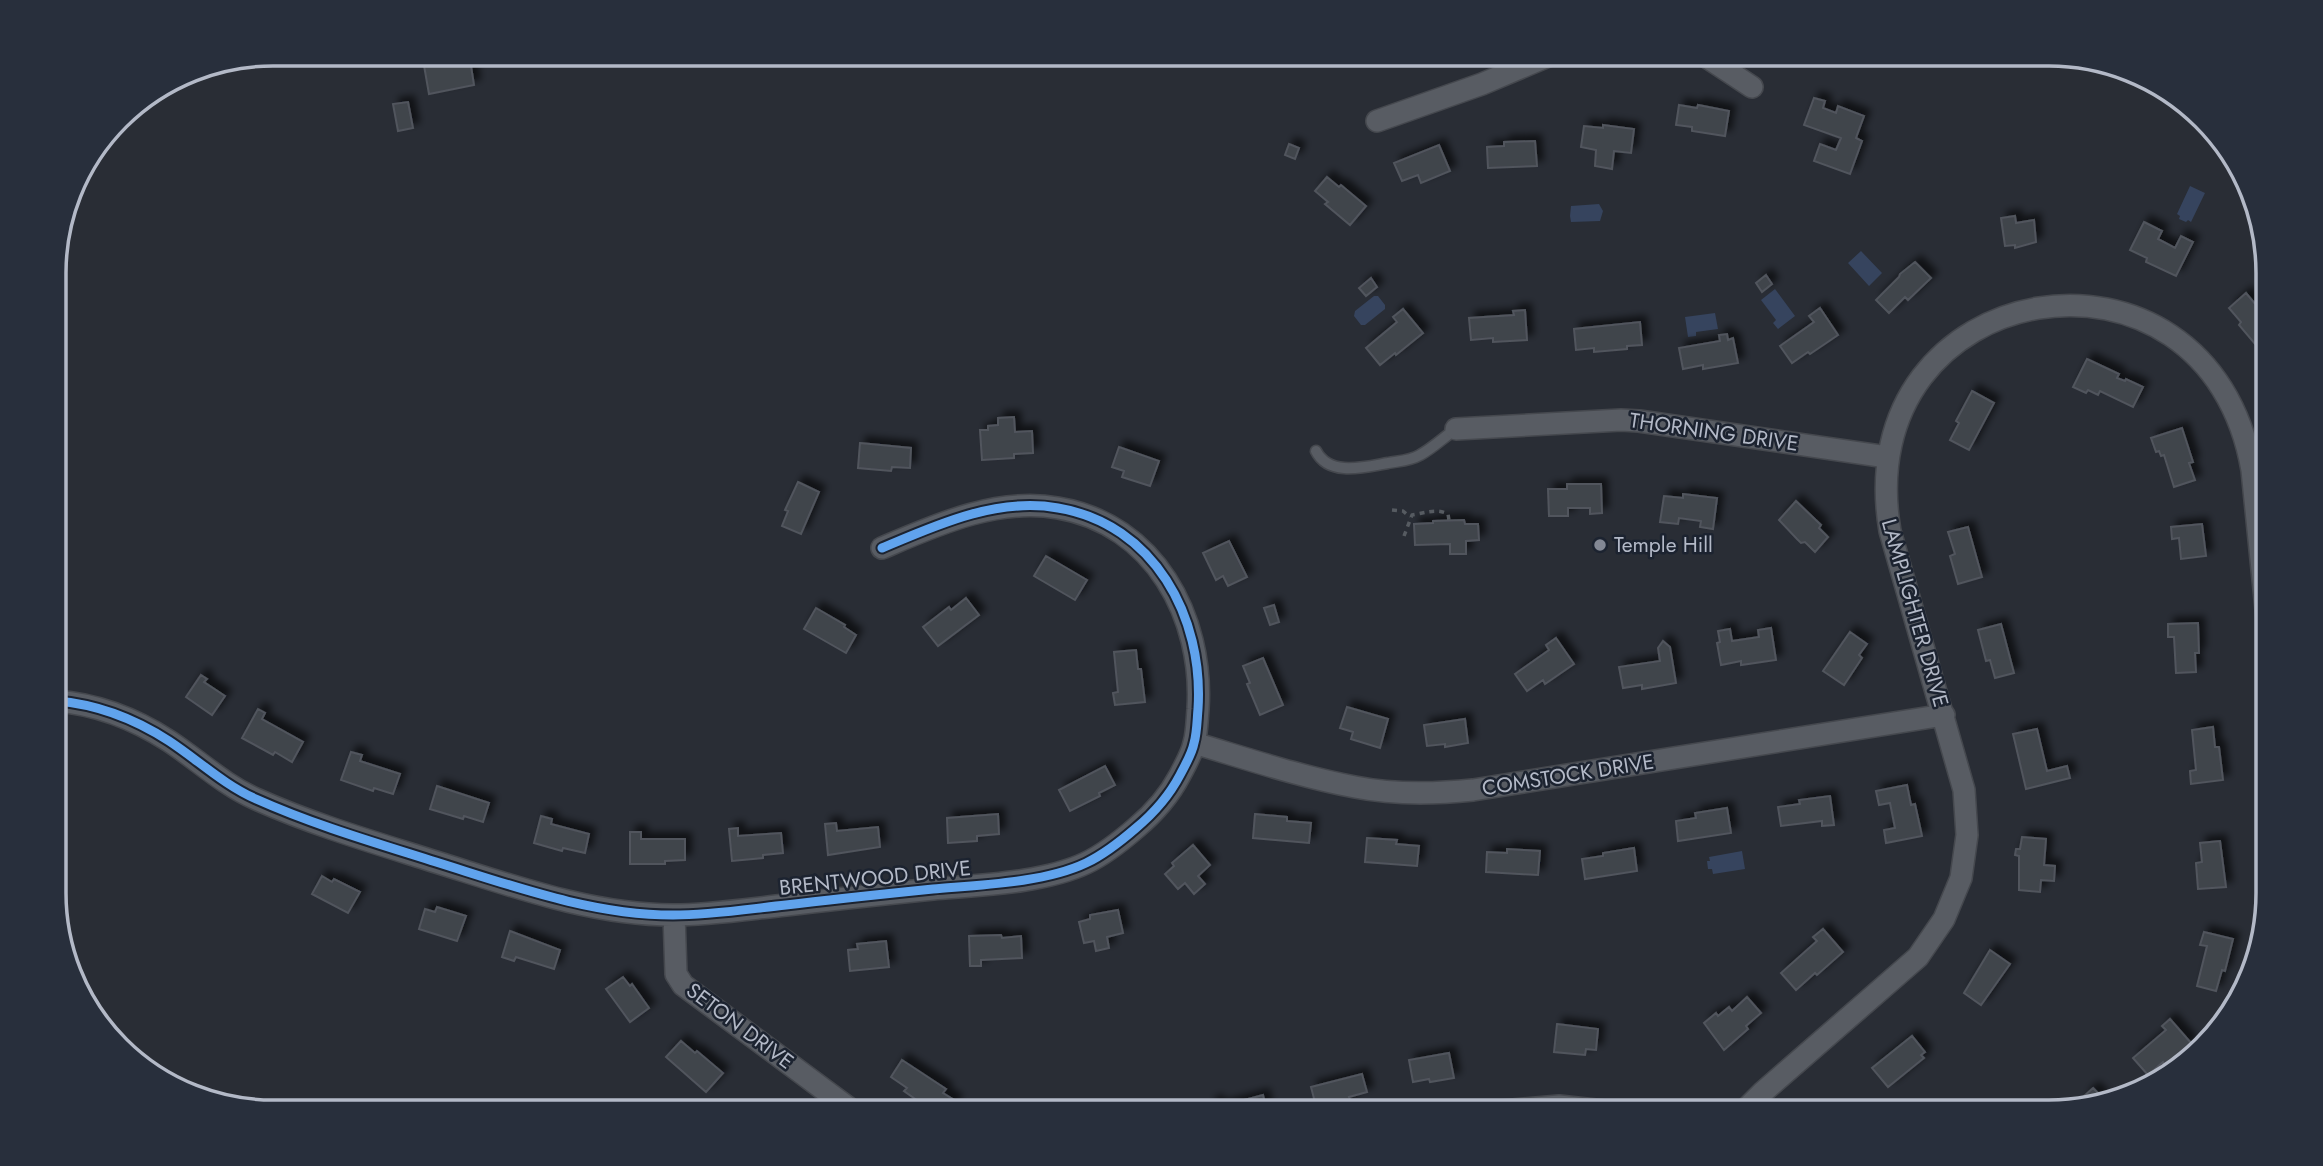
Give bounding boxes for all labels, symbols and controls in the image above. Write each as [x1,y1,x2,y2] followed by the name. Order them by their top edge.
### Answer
[1628,405,1800,459] street label: THORNING DRIVE
[1874,515,1956,711] street label: LAMPLIGHTER DRIVE
[1614,530,1713,560] place label: Temple Hill
[1592,537,1608,553] marker: Temple Hill
[1480,747,1656,803] street label: COMSTOCK DRIVE
[778,853,972,903] street label: BRENTWOOD DRIVE
[680,976,800,1076] street label: SETON DRIVE

